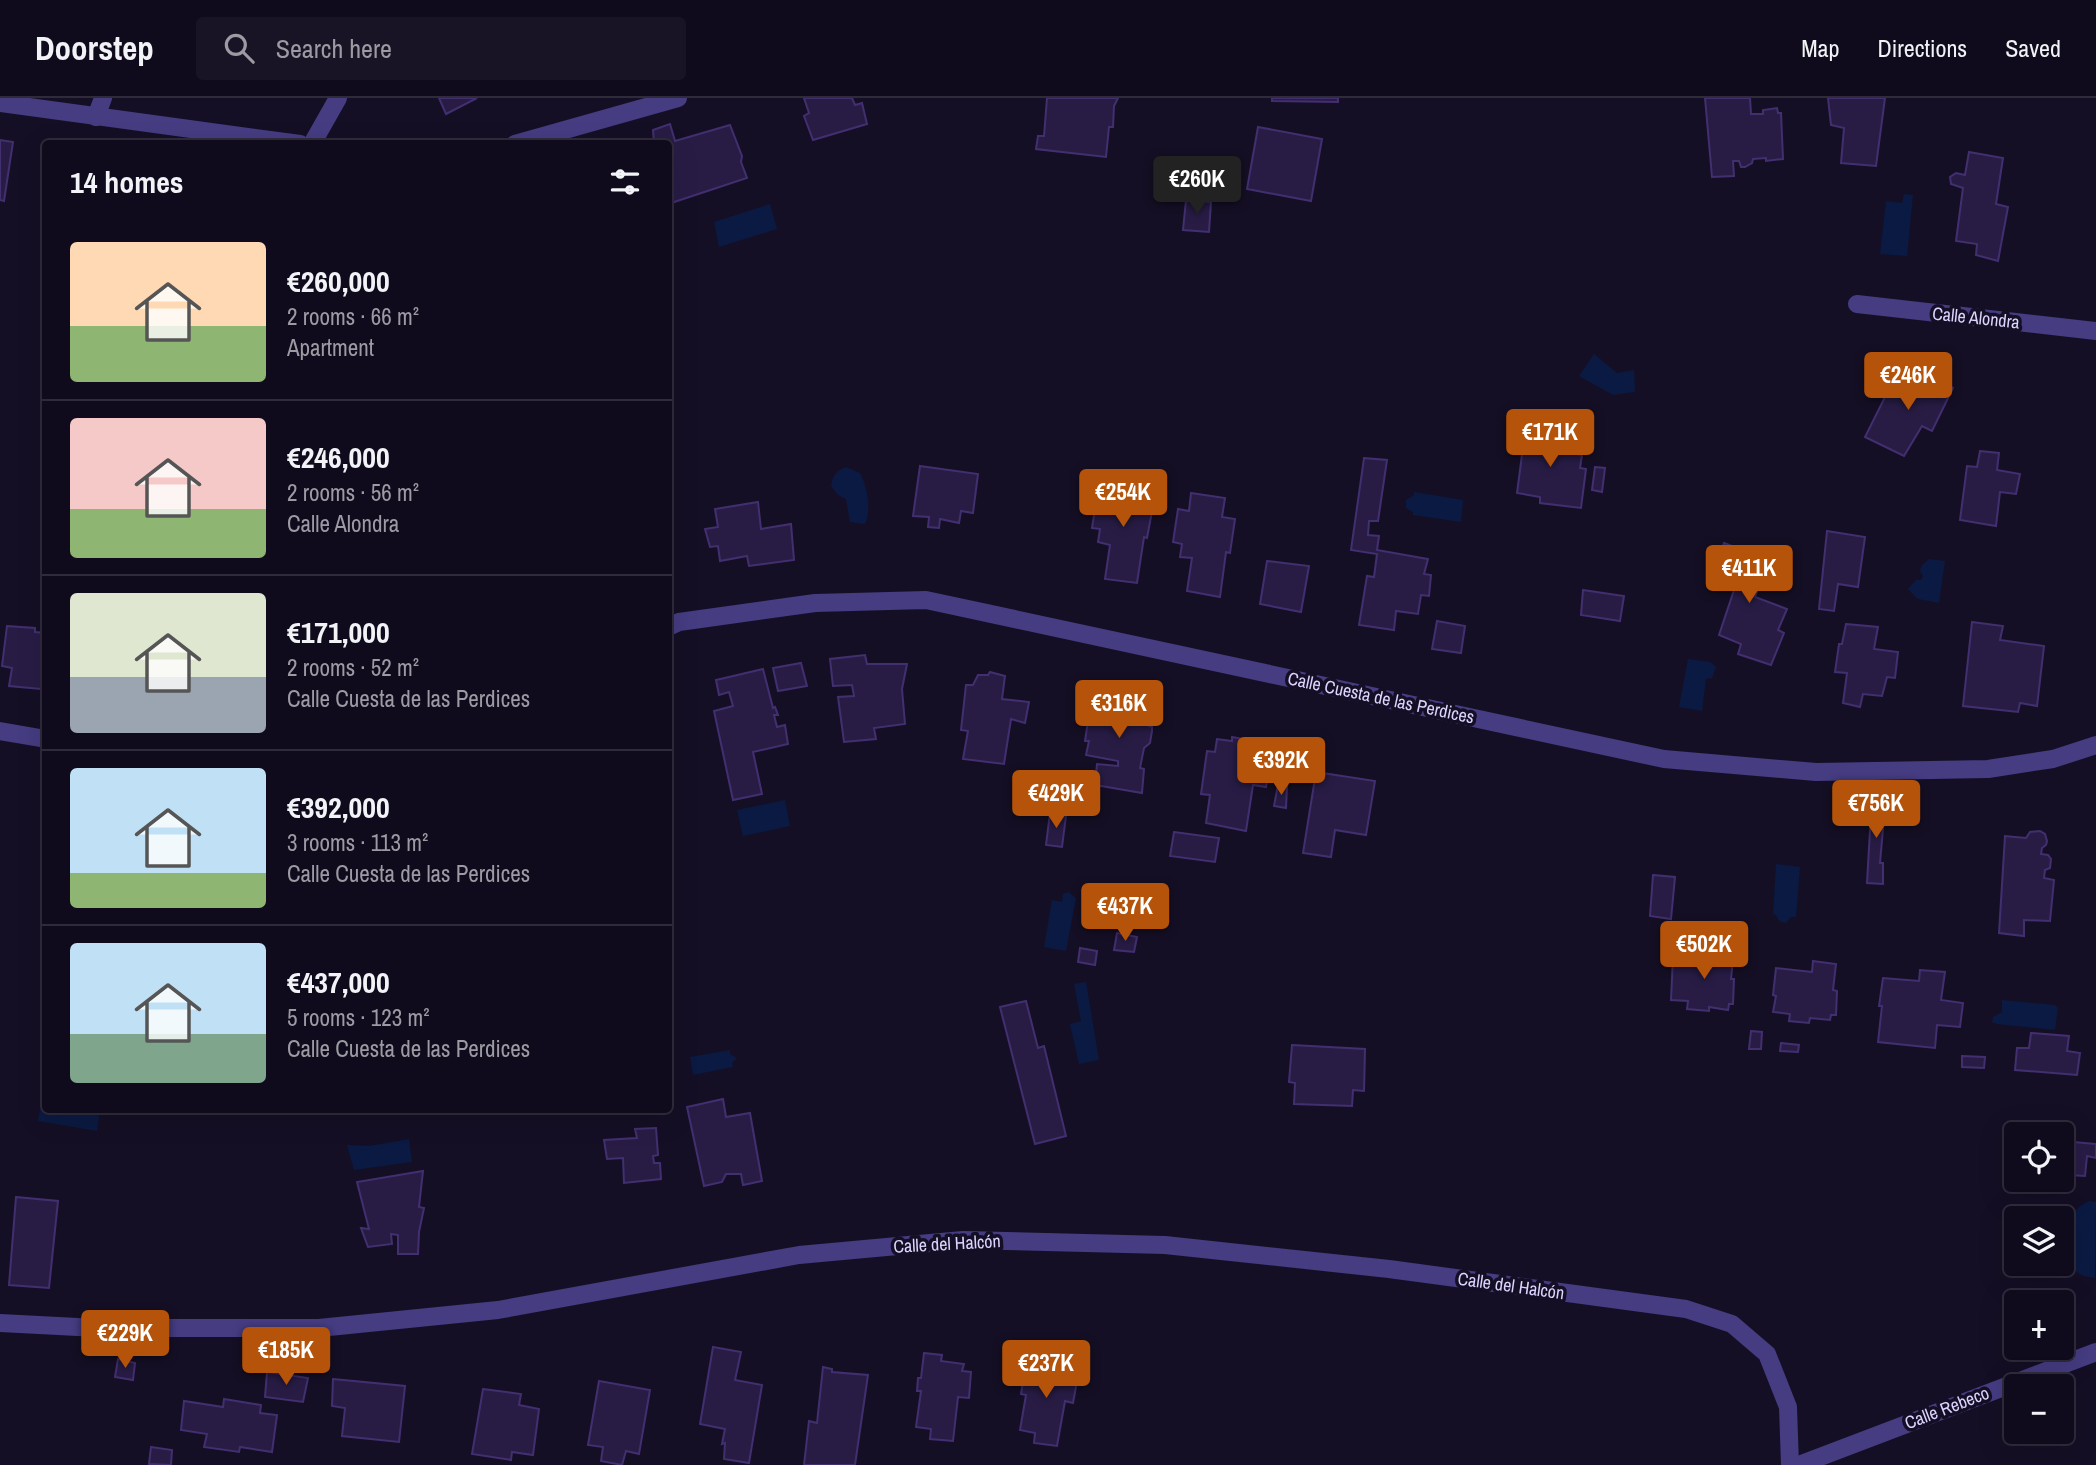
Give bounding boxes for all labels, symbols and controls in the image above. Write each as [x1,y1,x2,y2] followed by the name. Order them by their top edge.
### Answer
[196,17,686,80] search box
[35,26,154,70] text: Doorstep
[220,29,258,67] icon: search
[276,31,392,66] text: Search here
[1801,32,1839,64] text: Map
[1877,32,1967,64] text: Directions
[2005,32,2061,64] text: Saved
[1148,156,1246,216] pin: €260K
[70,162,184,202] text: 14 homes
[606,163,644,201] icon: filters
[1169,163,1225,194] text: €260K
[287,261,390,301] text: €260,000
[126,270,210,354] icon: home
[1931,300,2021,335] street label: Calle Alondra
[287,301,419,332] text: 2 rooms · 66 m²
[287,332,374,363] text: Apartment
[1859,352,1957,412] pin: €246K
[1880,359,1936,390] text: €246K
[1501,410,1599,469] pin: €171K
[1522,416,1578,447] text: €171K
[287,437,390,477] text: €246,000
[126,446,210,530] icon: home
[1074,470,1172,529] pin: €254K
[1095,476,1151,507] text: €254K
[287,477,419,508] text: 2 rooms · 56 m²
[287,508,399,539] text: Calle Alondra
[1700,546,1798,605] pin: €411K
[1722,552,1776,583] text: €411K
[287,612,390,652] text: €171,000
[126,621,210,705] icon: home
[287,652,419,683] text: 2 rooms · 52 m²
[1285,665,1477,730] street label: Calle Cuesta de las Perdices
[1070,680,1168,740] pin: €316K
[287,683,530,714] text: Calle Cuesta de las Perdices
[1091,687,1147,718] text: €316K
[1232,738,1330,797] pin: €392K
[1253,744,1309,775] text: €392K
[1007,770,1105,830] pin: €429K
[1028,777,1084,808] text: €429K
[1827,780,1925,840] pin: €756K
[287,787,390,827] text: €392,000
[1848,787,1904,818] text: €756K
[126,796,210,880] icon: home
[287,827,428,858] text: 3 rooms · 113 m²
[287,858,530,889] text: Calle Cuesta de las Perdices
[1076,884,1174,943] pin: €437K
[1097,890,1153,921] text: €437K
[1655,922,1753,981] pin: €502K
[1676,928,1732,959] text: €502K
[287,962,390,1002] text: €437,000
[126,971,210,1055] icon: home
[287,1002,430,1033] text: 5 rooms · 123 m²
[287,1033,530,1064] text: Calle Cuesta de las Perdices
[2004,1122,2074,1444] map controls
[2004,1122,2074,1192] button: locate
[2004,1206,2074,1276] button: layers
[893,1228,1001,1259] street label: Calle del Halcón
[1456,1266,1566,1305] street label: Calle del Halcón
[2004,1290,2074,1360] button: +
[76,1310,174,1370] pin: €229K
[97,1317,153,1348] text: €229K
[237,1328,335,1387] pin: €185K
[258,1334,314,1365] text: €185K
[997,1340,1095,1400] pin: €237K
[1018,1347,1074,1378] text: €237K
[2004,1374,2074,1444] button: −
[1901,1380,1993,1435] street label: Calle Rebeco

